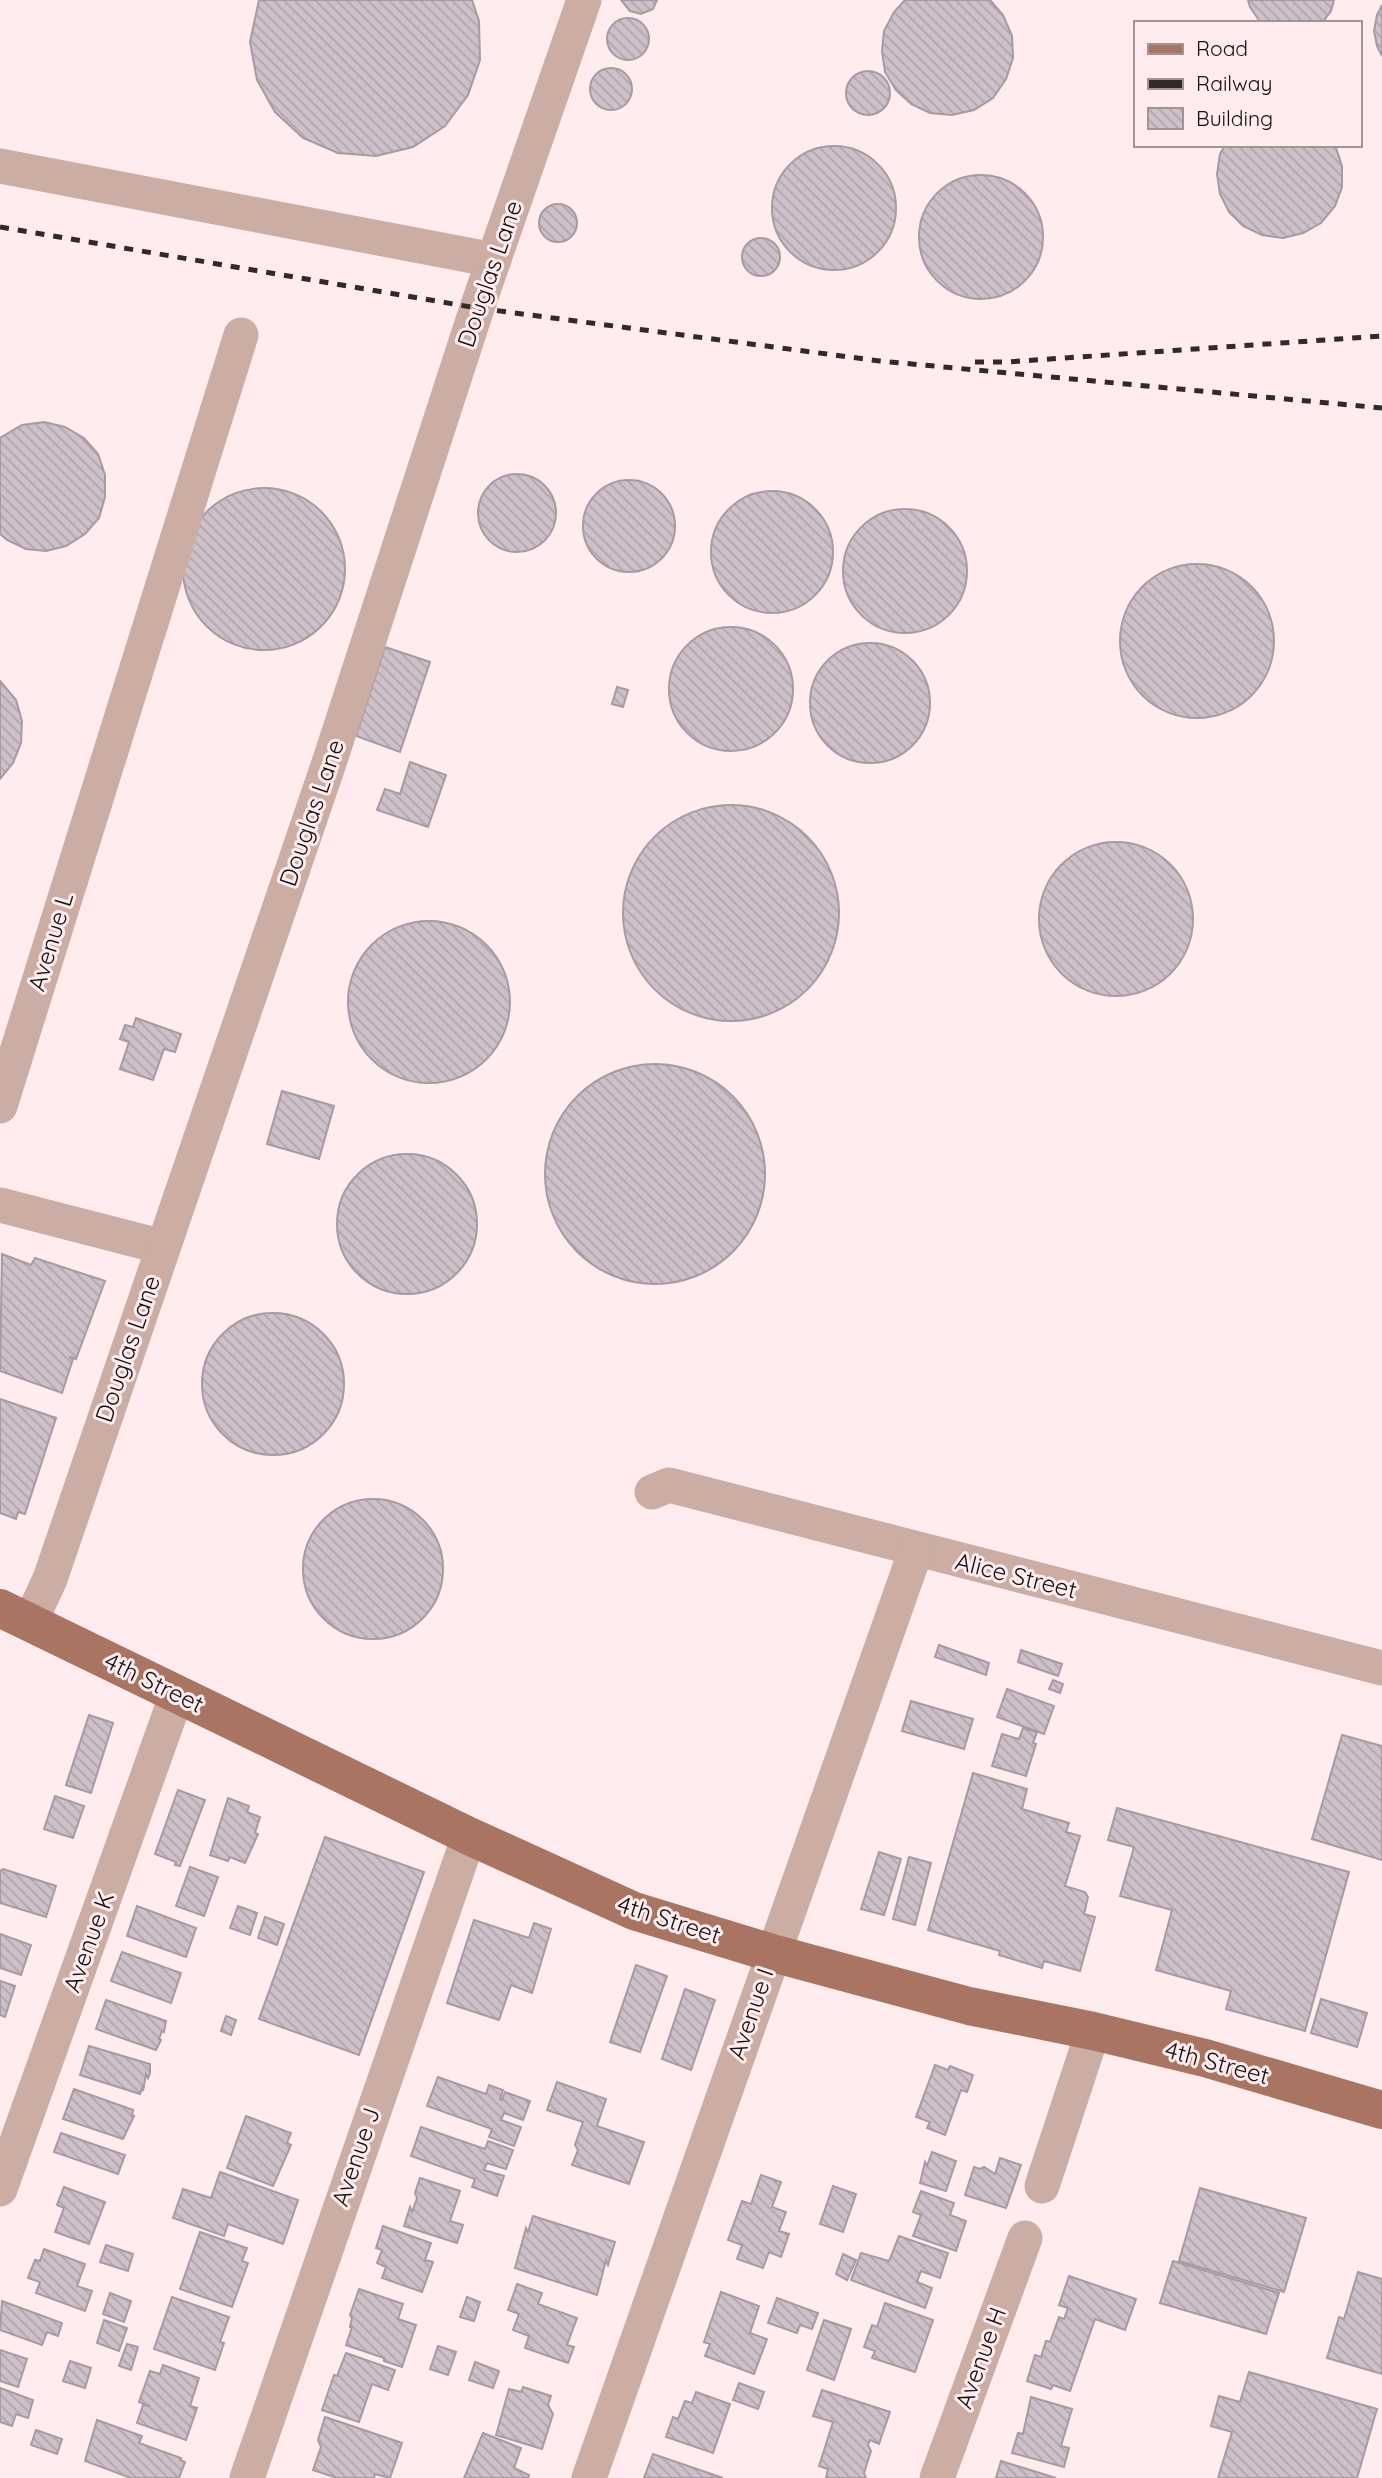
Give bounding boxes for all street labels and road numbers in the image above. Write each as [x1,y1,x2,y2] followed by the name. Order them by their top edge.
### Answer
[450,196,528,351] street label: Douglas Lane
[272,735,350,890] street label: Douglas Lane
[21,889,79,995] street label: Avenue L
[88,1271,166,1426] street label: Douglas Lane
[952,1545,1080,1605] street label: Alice Street
[100,1645,209,1719] street label: 4th Street
[56,1887,120,1996] street label: Avenue K
[614,1888,725,1950] street label: 4th Street
[720,1964,780,2063] street label: Avenue I
[1162,2034,1273,2090] street label: 4th Street
[324,2103,386,2210] street label: Avenue J
[948,2303,1012,2413] street label: Avenue H

